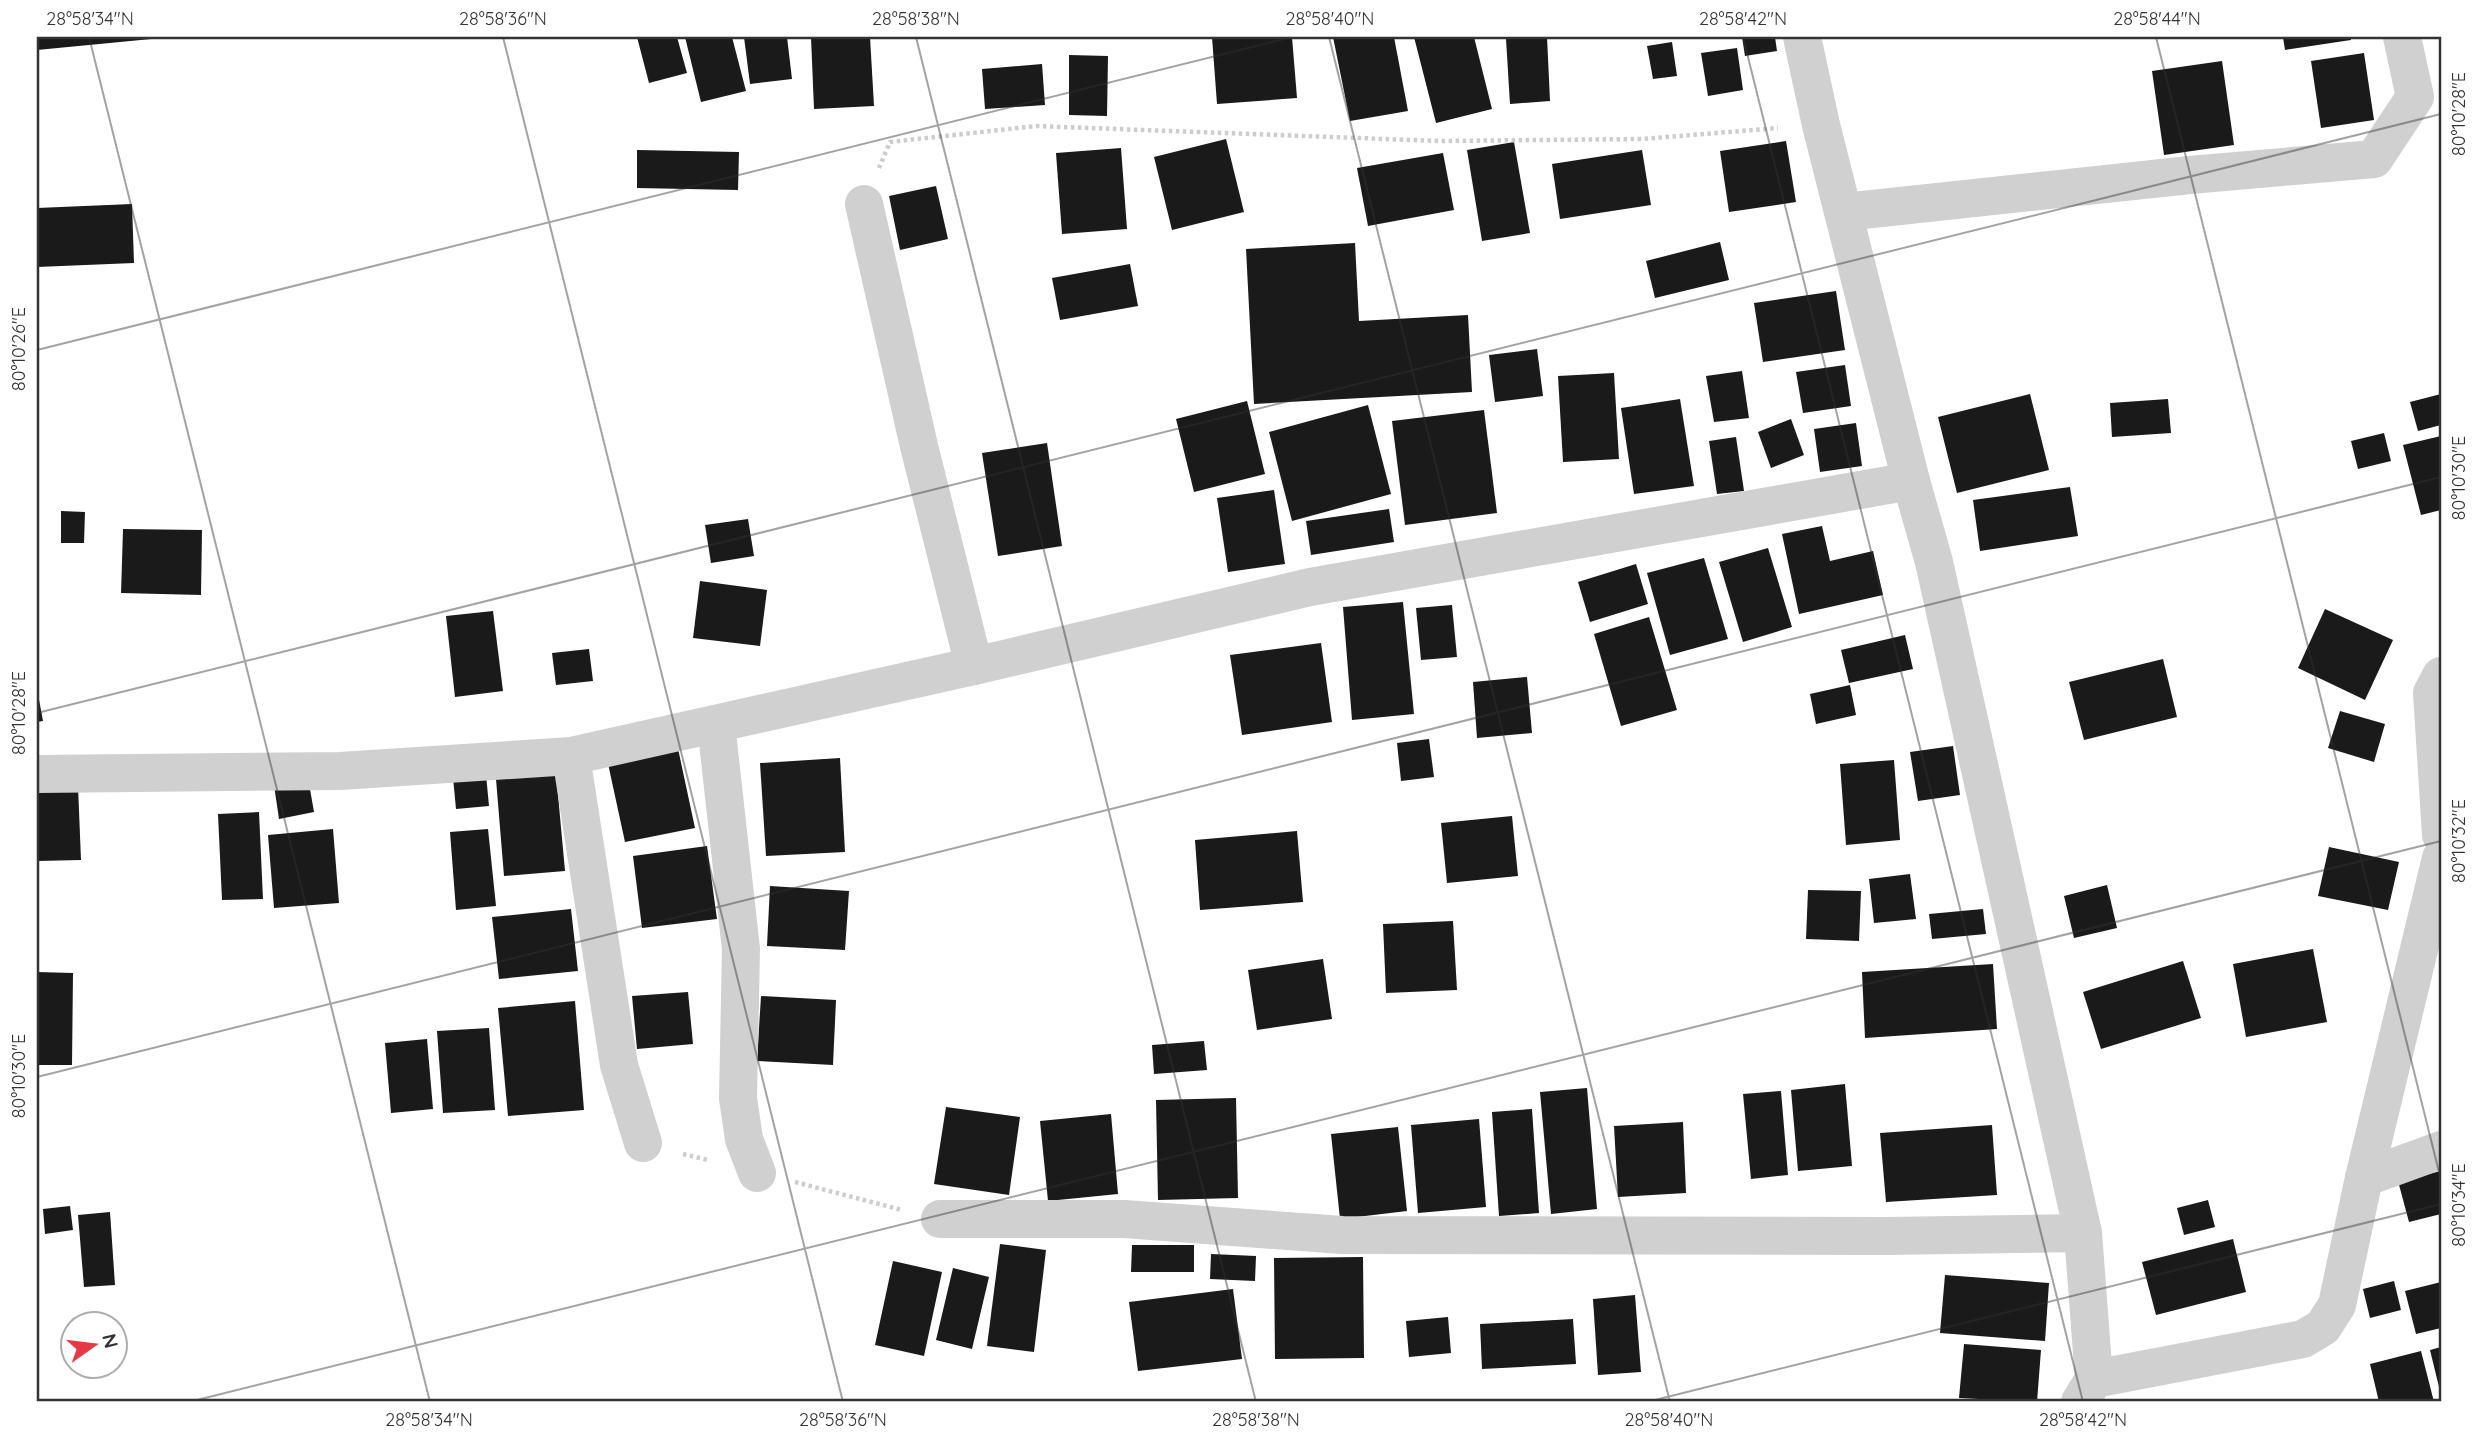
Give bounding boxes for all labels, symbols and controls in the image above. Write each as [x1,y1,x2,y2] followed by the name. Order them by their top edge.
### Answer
[46,7,134,30] text: 28°58'34"N
[459,7,547,30] text: 28°58'36"N
[872,7,960,30] text: 28°58'38"N
[1286,7,1374,30] text: 28°58'40"N
[1699,7,1787,30] text: 28°58'42"N
[2113,7,2201,30] text: 28°58'44"N
[2447,72,2470,156] text: 80°10'28"E
[7,307,30,391] text: 80°10'26"E
[2447,436,2470,520] text: 80°10'30"E
[7,671,30,755] text: 80°10'28"E
[2447,799,2470,883] text: 80°10'32"E
[7,1034,30,1118] text: 80°10'30"E
[2447,1163,2470,1247] text: 80°10'34"E
[60,1310,130,1380] north arrow
[97,1331,124,1351] text: N
[385,1408,473,1431] text: 28°58'34"N
[799,1408,887,1431] text: 28°58'36"N
[1212,1408,1300,1431] text: 28°58'38"N
[1625,1408,1713,1431] text: 28°58'40"N
[2039,1408,2127,1431] text: 28°58'42"N

